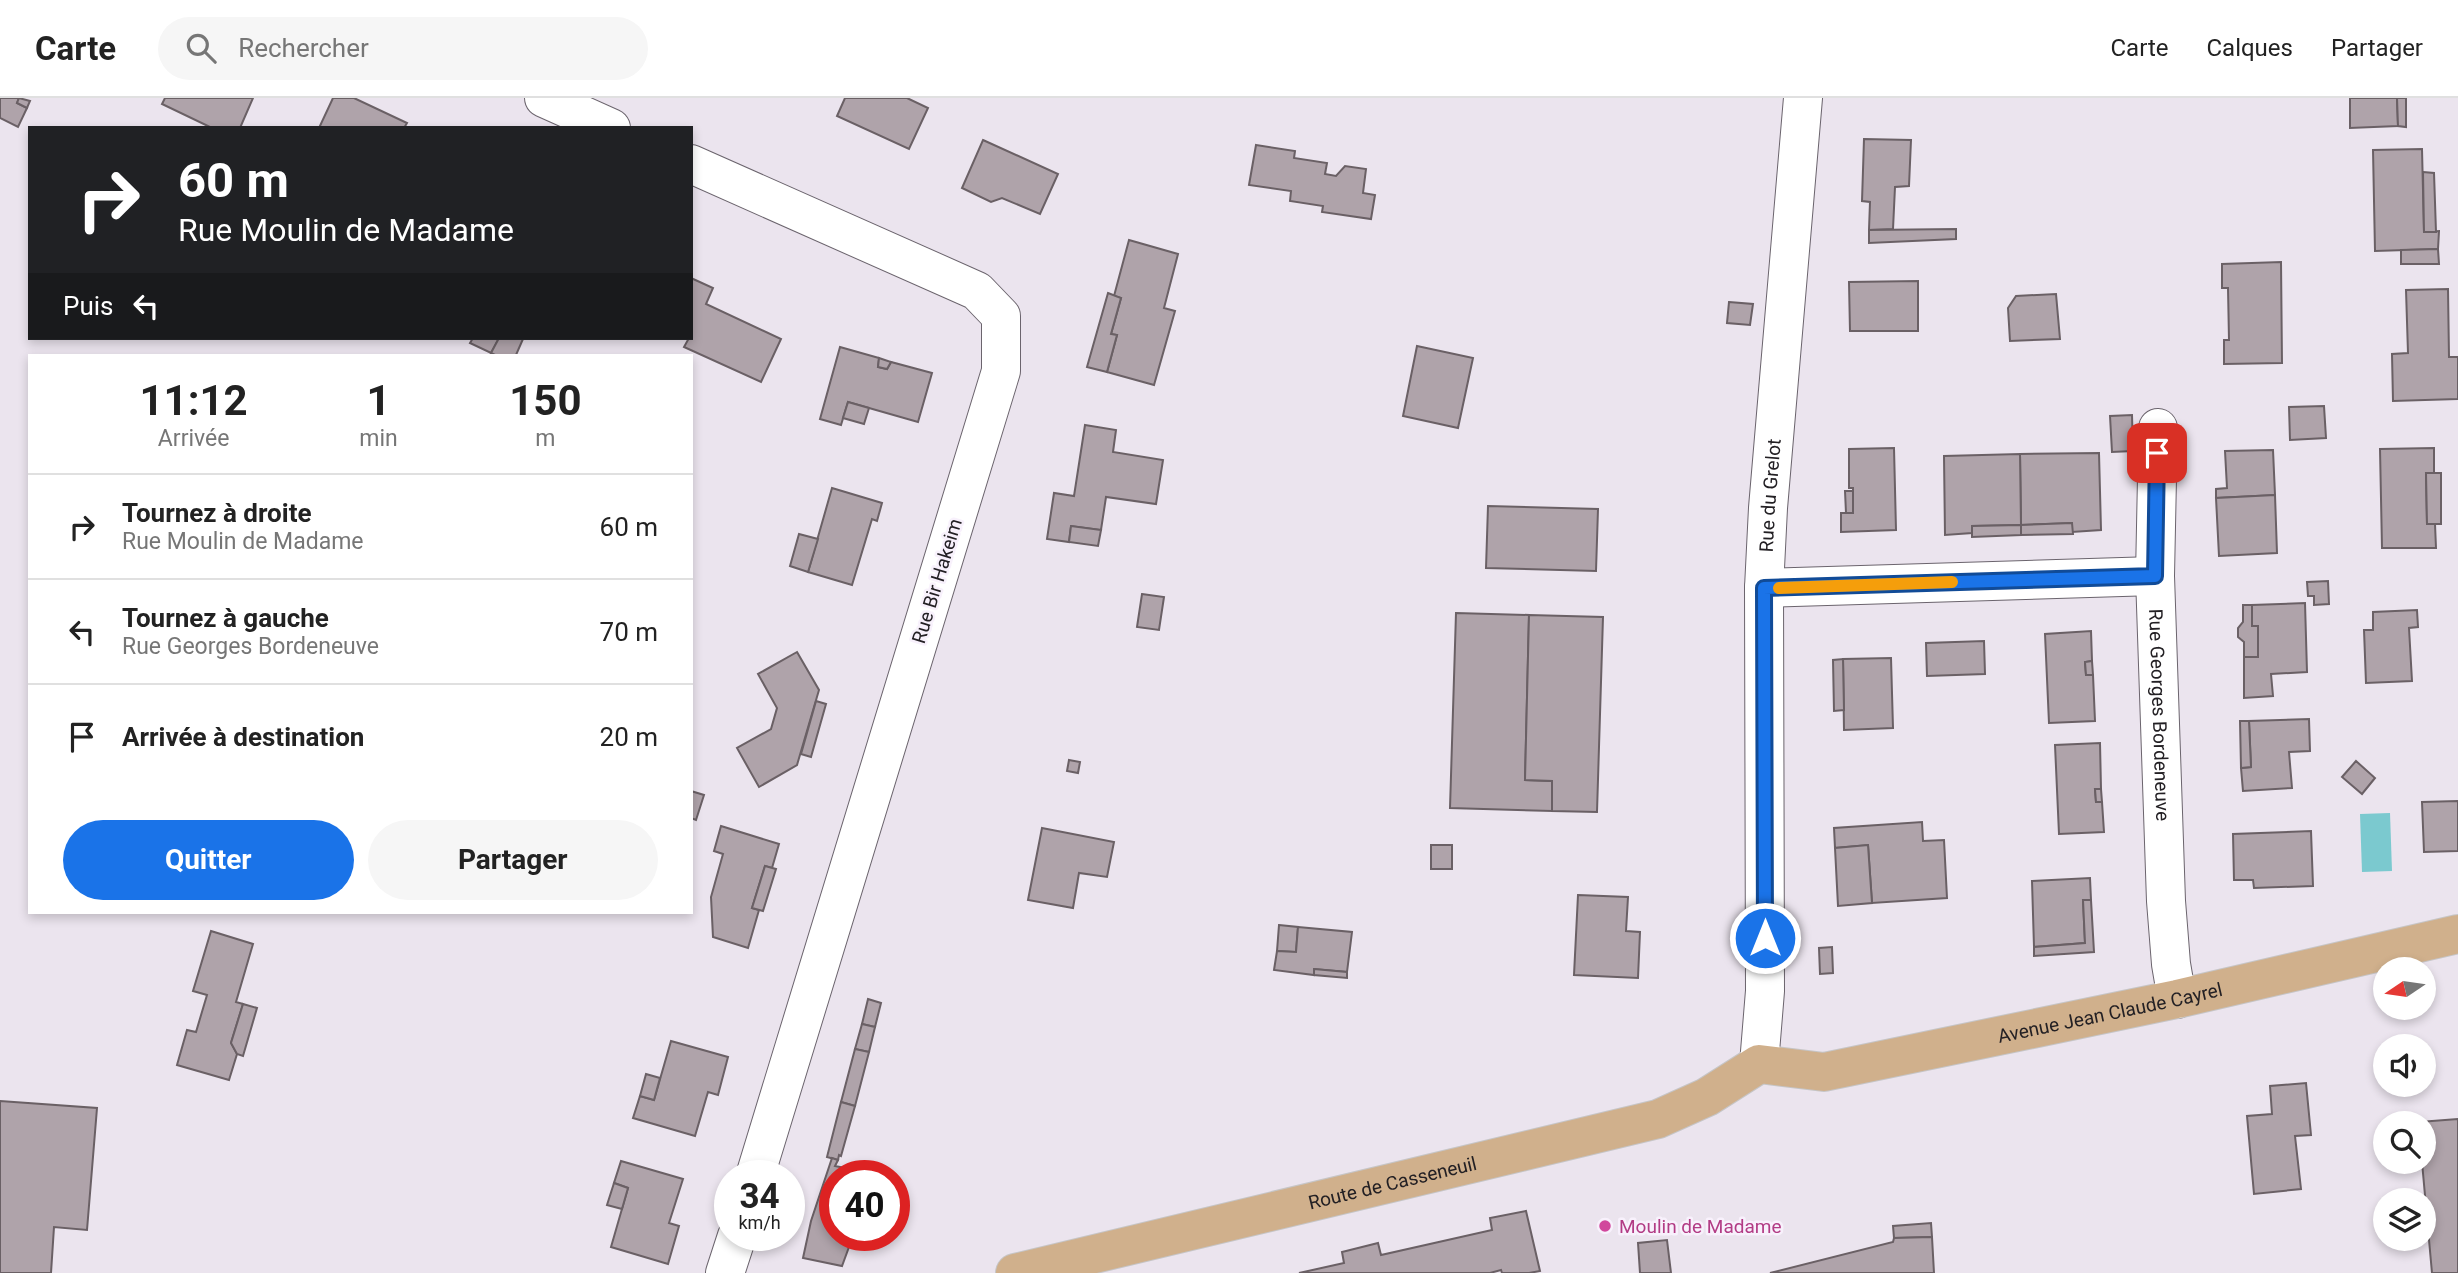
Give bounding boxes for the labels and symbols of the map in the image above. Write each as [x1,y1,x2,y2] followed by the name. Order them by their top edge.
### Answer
[2127,423,2187,483] pin
[1754,438,1785,553] street label: Rue du Grelot
[907,516,967,646] street label: Rue Bir Hakeim
[2145,608,2175,821] street label: Rue Georges Bordeneuve
[1728,901,1802,975] position arrow
[2373,957,2436,1020] north arrow
[1996,977,2224,1047] street label: Avenue Jean Claude Cayrel
[1306,1151,1479,1214] street label: Route de Casseneuil
[819,1160,910,1251] speed limit sign: 40
[1619,1215,1782,1238] place label: Moulin de Madame
[1597,1218,1613,1234] marker: Moulin de Madame

